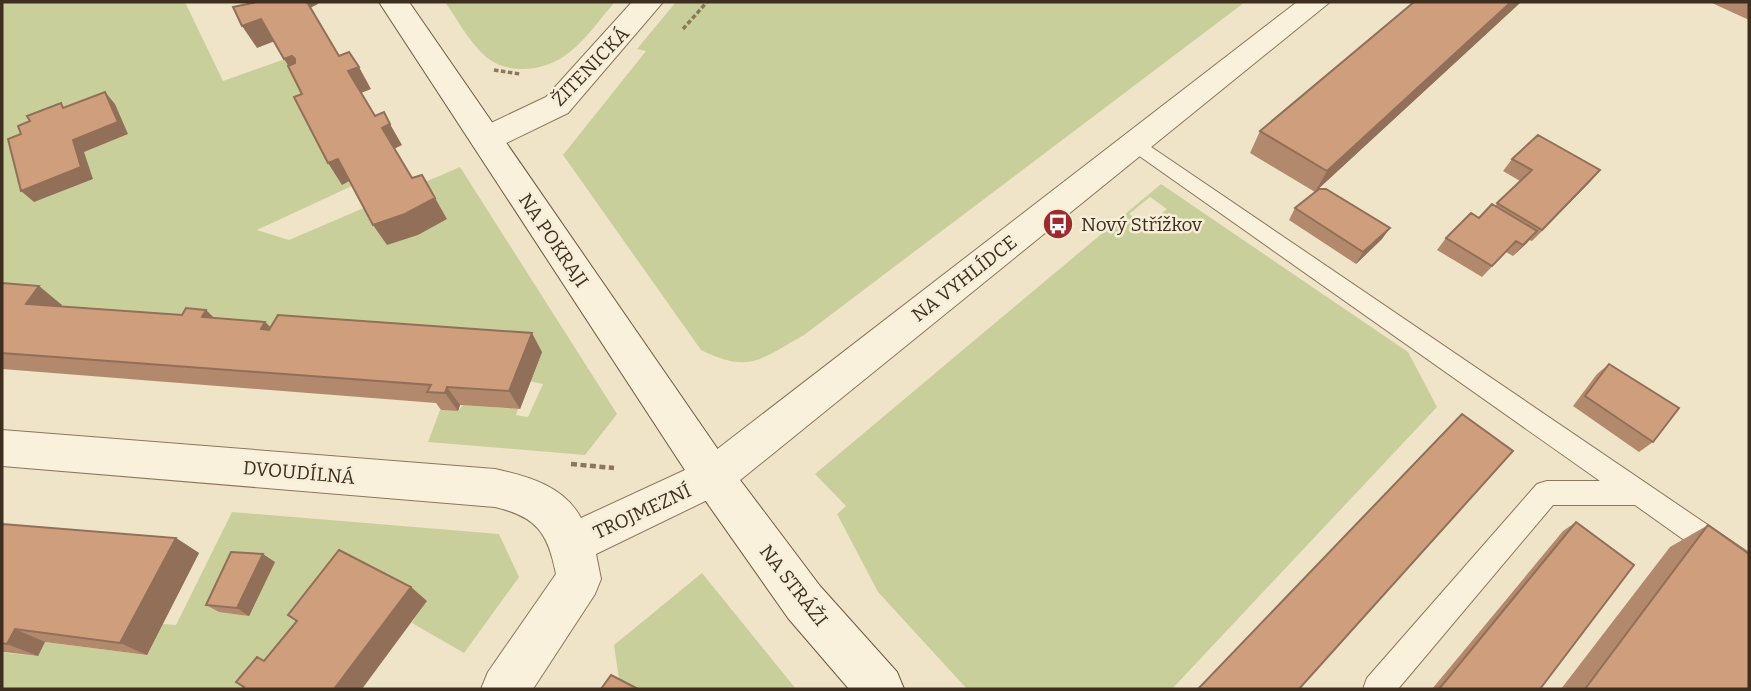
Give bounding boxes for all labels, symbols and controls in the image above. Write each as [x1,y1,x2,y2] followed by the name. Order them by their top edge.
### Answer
[547,22,634,111] street label: ŽITENICKÁ
[514,189,593,292] street label: NA POKRAJI
[1041,207,1075,241] bus stop icon: Nový Střížkov
[1081,213,1203,236] place label: Nový Střížkov
[907,230,1021,326] street label: NA VYHLÍDCE
[242,456,356,489] street label: DVOUDÍLNÁ
[590,479,695,544] street label: TROJMEZNÍ
[755,540,832,631] street label: NA STRÁŽI

